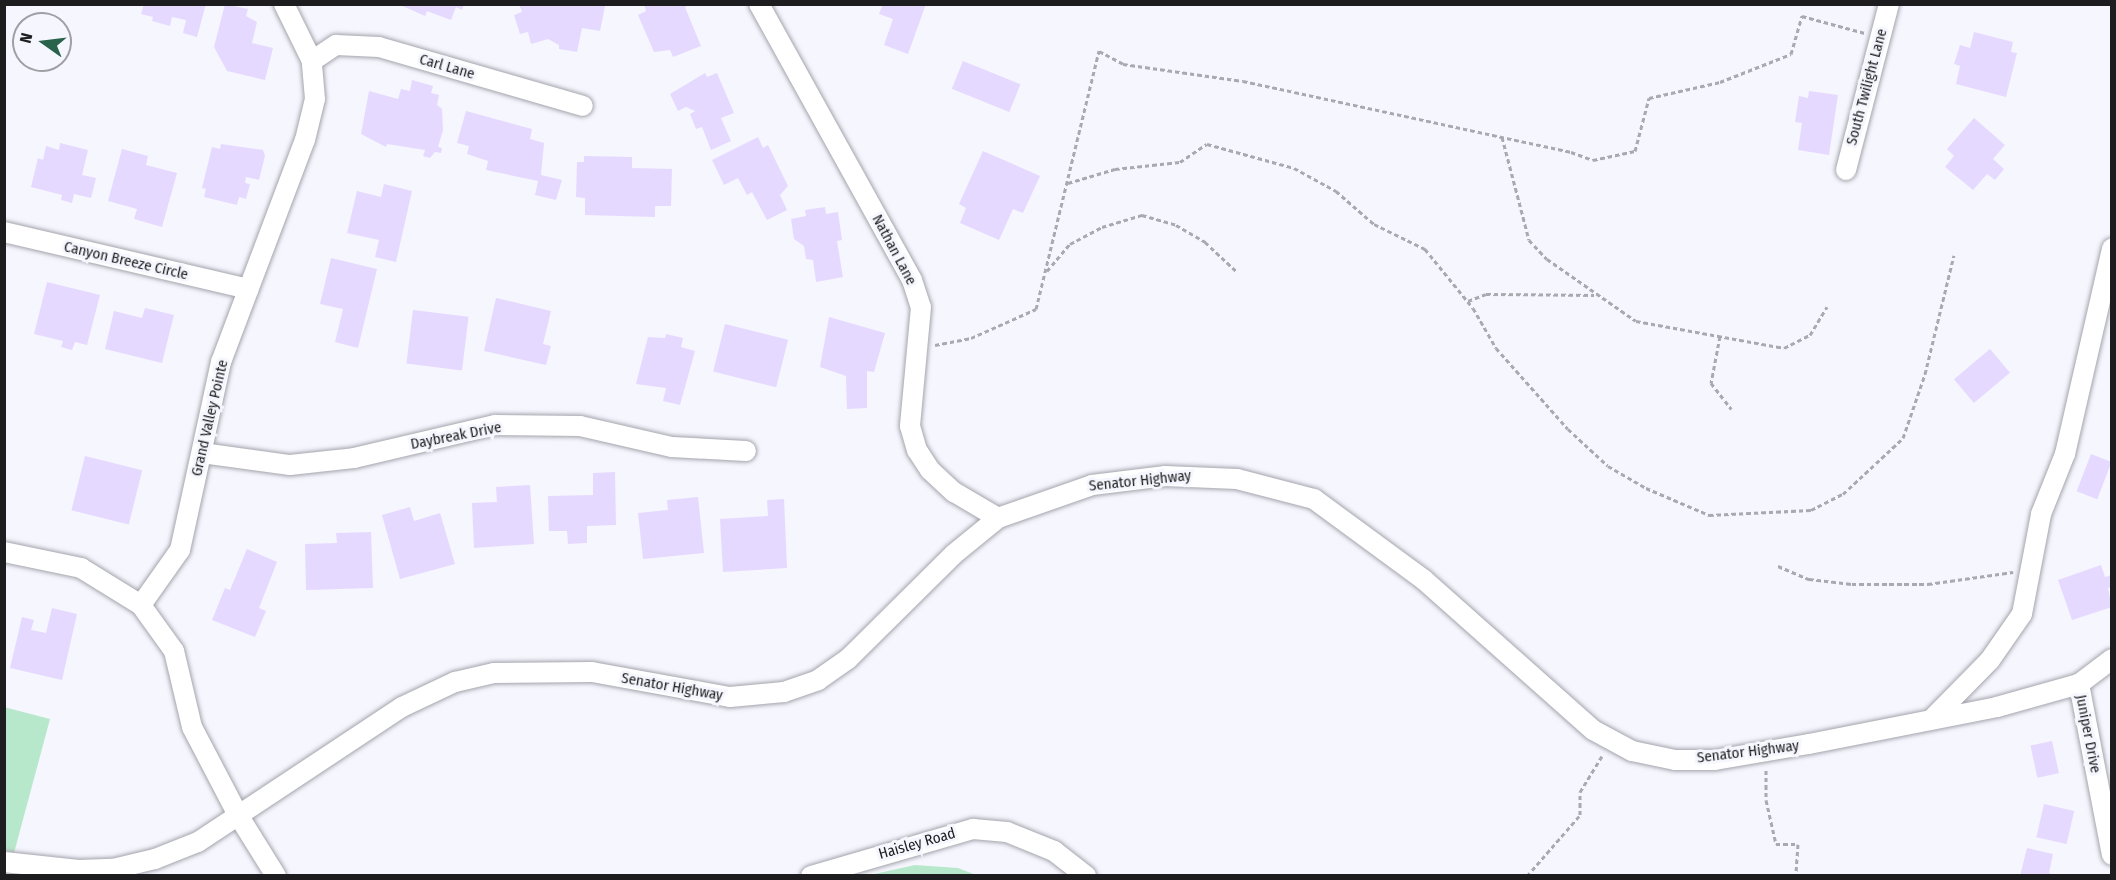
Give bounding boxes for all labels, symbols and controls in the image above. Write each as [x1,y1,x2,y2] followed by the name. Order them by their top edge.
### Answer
[12,12,72,72] north arrow
[1843,27,1891,147] street label: South Twilight Lane
[16,31,36,45] text: N
[417,51,477,83] street label: Carl Lane
[868,212,920,288] street label: Nathan Lane
[62,238,190,284] street label: Canyon Breeze Circle
[188,358,232,478] street label: Grand Valley Pointe
[409,418,503,454] street label: Daybreak Drive
[1088,467,1192,495] street label: Senator Highway
[620,669,724,705] street label: Senator Highway
[2072,693,2104,775] street label: Juniper Drive
[1696,737,1800,767] street label: Senator Highway
[876,824,958,864] street label: Haisley Road

